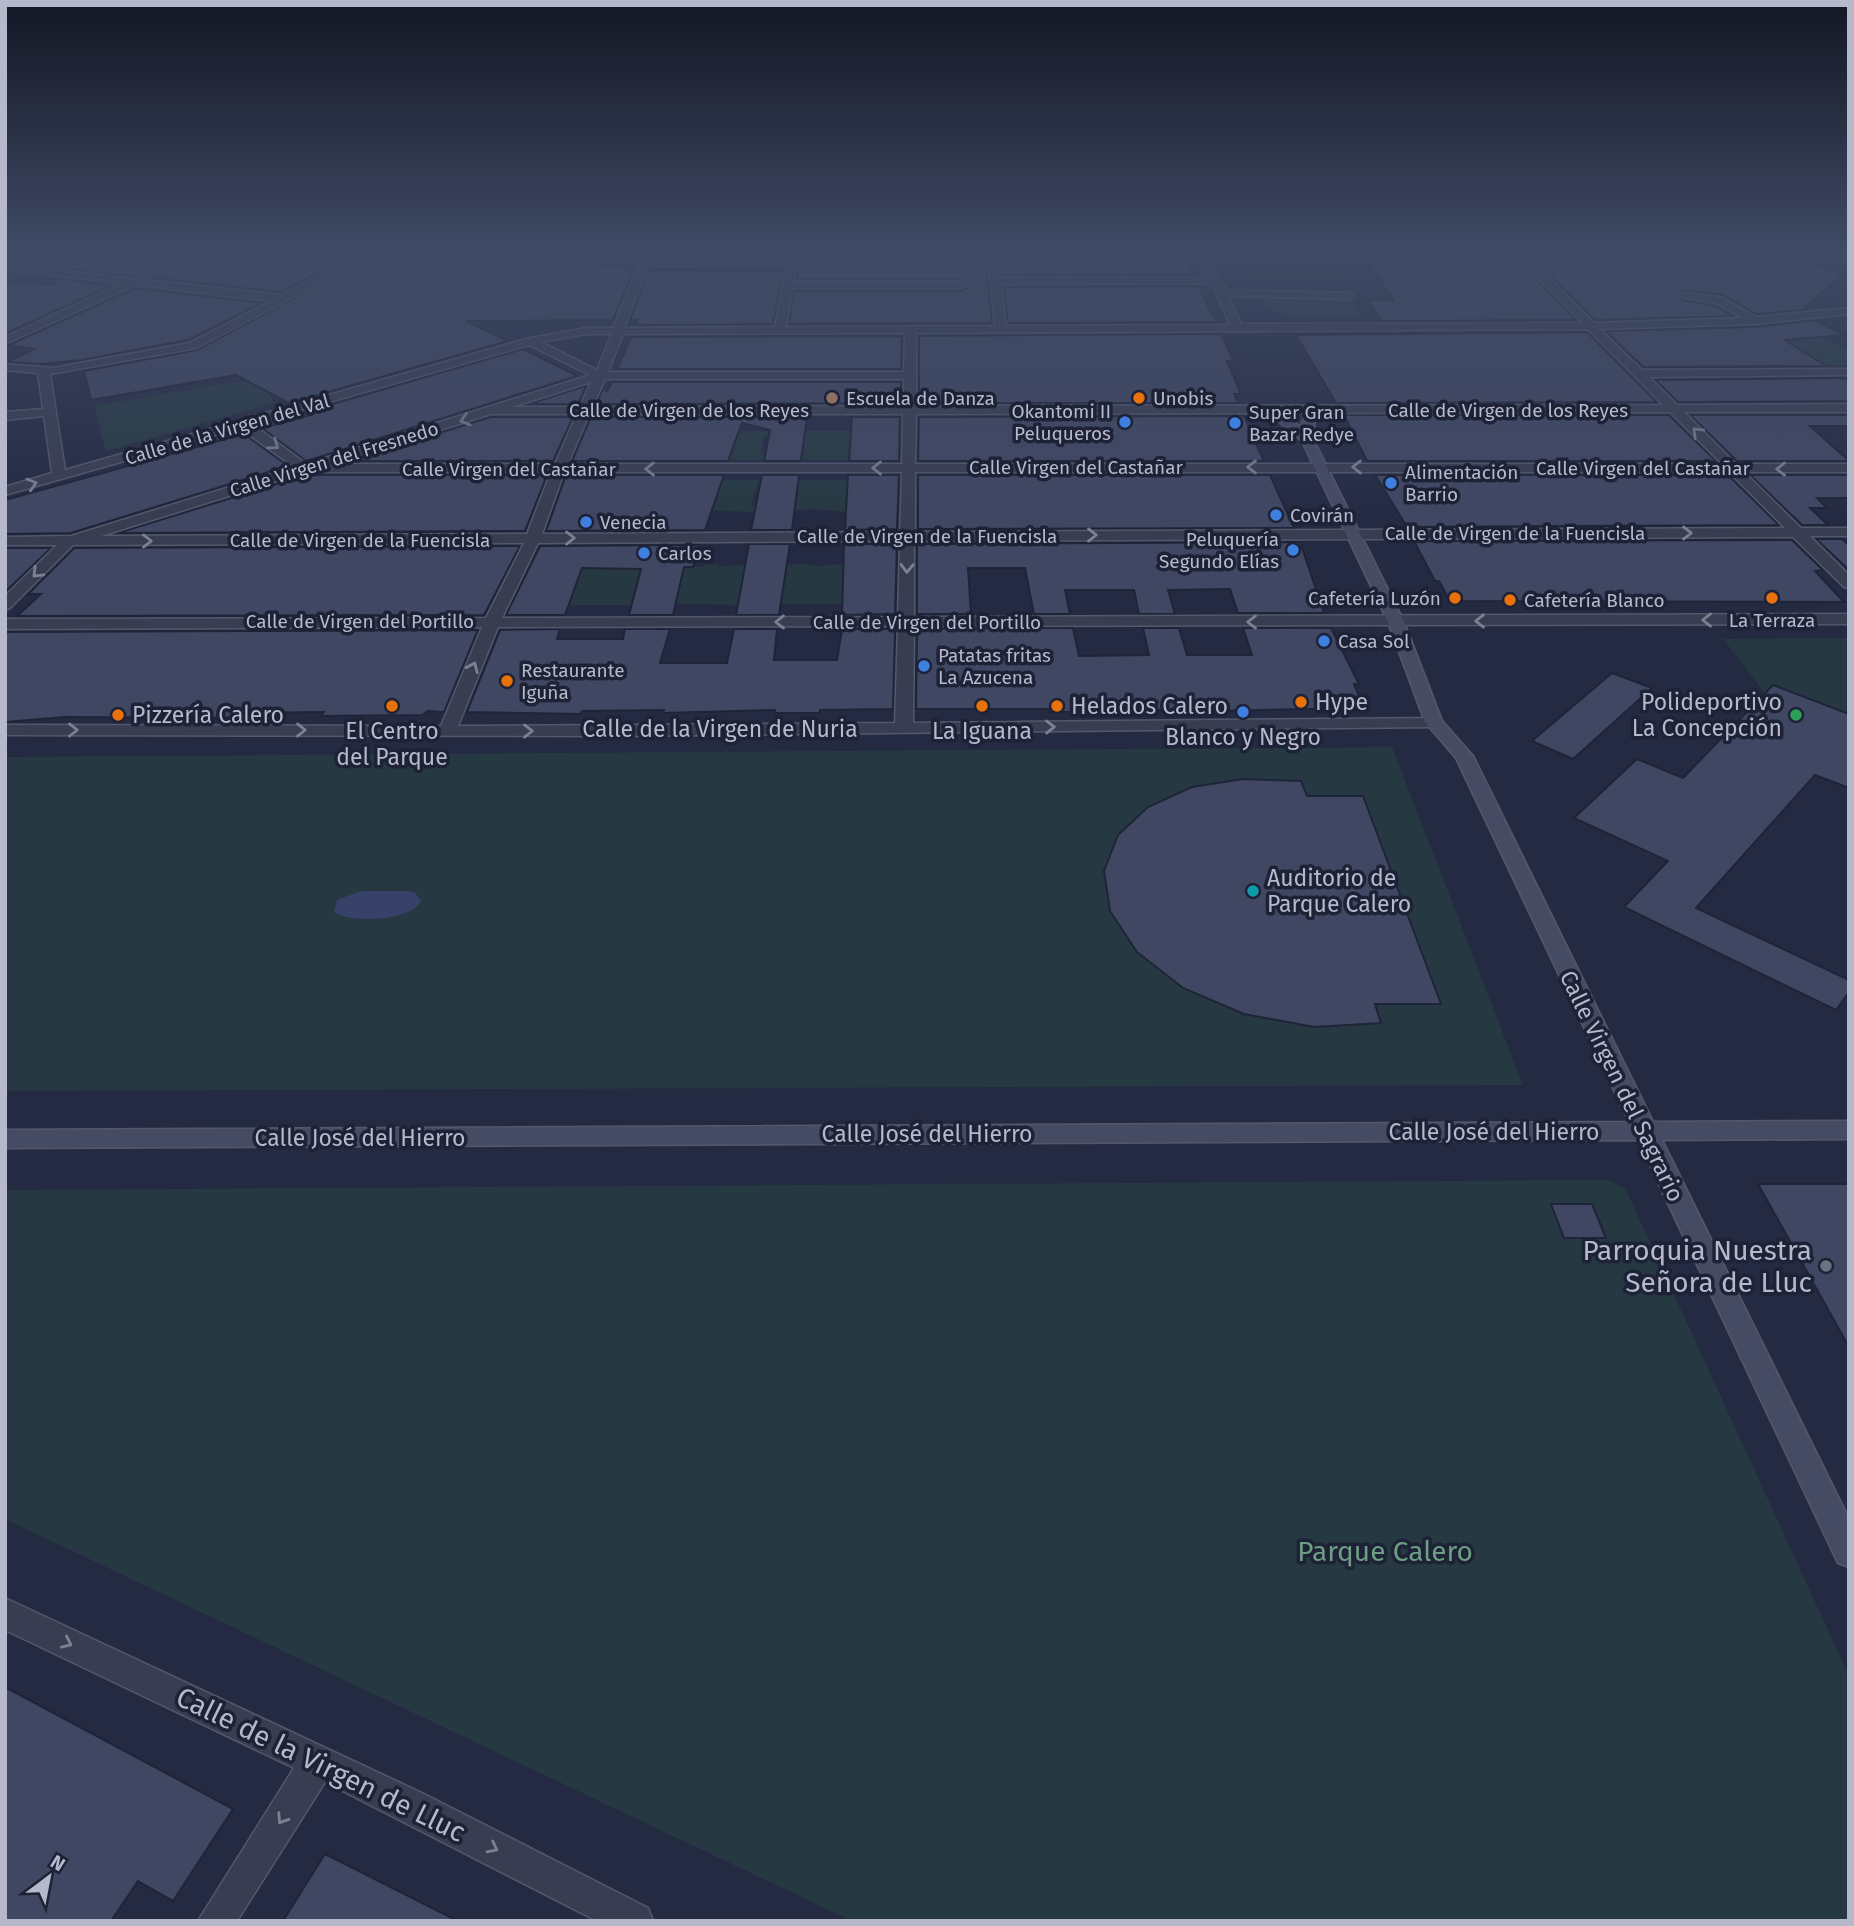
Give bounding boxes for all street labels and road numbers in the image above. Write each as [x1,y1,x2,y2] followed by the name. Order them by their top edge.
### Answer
[122,389,332,470] street label: Calle de la Virgen del Val
[569,399,809,422] street label: Calle de Virgen de los Reyes
[1388,399,1628,422] street label: Calle de Virgen de los Reyes
[227,417,441,502] street label: Calle Virgen del Fresnedo
[969,456,1184,479] street label: Calle Virgen del Castañar
[1536,457,1751,480] street label: Calle Virgen del Castañar
[402,458,617,481] street label: Calle Virgen del Castañar
[1385,522,1645,545] street label: Calle de Virgen de la Fuencisla
[797,525,1057,548] street label: Calle de Virgen de la Fuencisla
[230,529,490,552] street label: Calle de Virgen de la Fuencisla
[246,610,474,633] street label: Calle de Virgen del Portillo
[813,611,1041,634] street label: Calle de Virgen del Portillo
[582,715,858,743] street label: Calle de la Virgen de Nuria
[1554,966,1690,1206] street label: Calle Virgen del Sagrario
[1388,1118,1600,1146] street label: Calle José del Hierro
[821,1120,1033,1148] street label: Calle José del Hierro
[254,1124,466,1152] street label: Calle José del Hierro
[171,1680,471,1849] street label: Calle de la Virgen de Lluc

